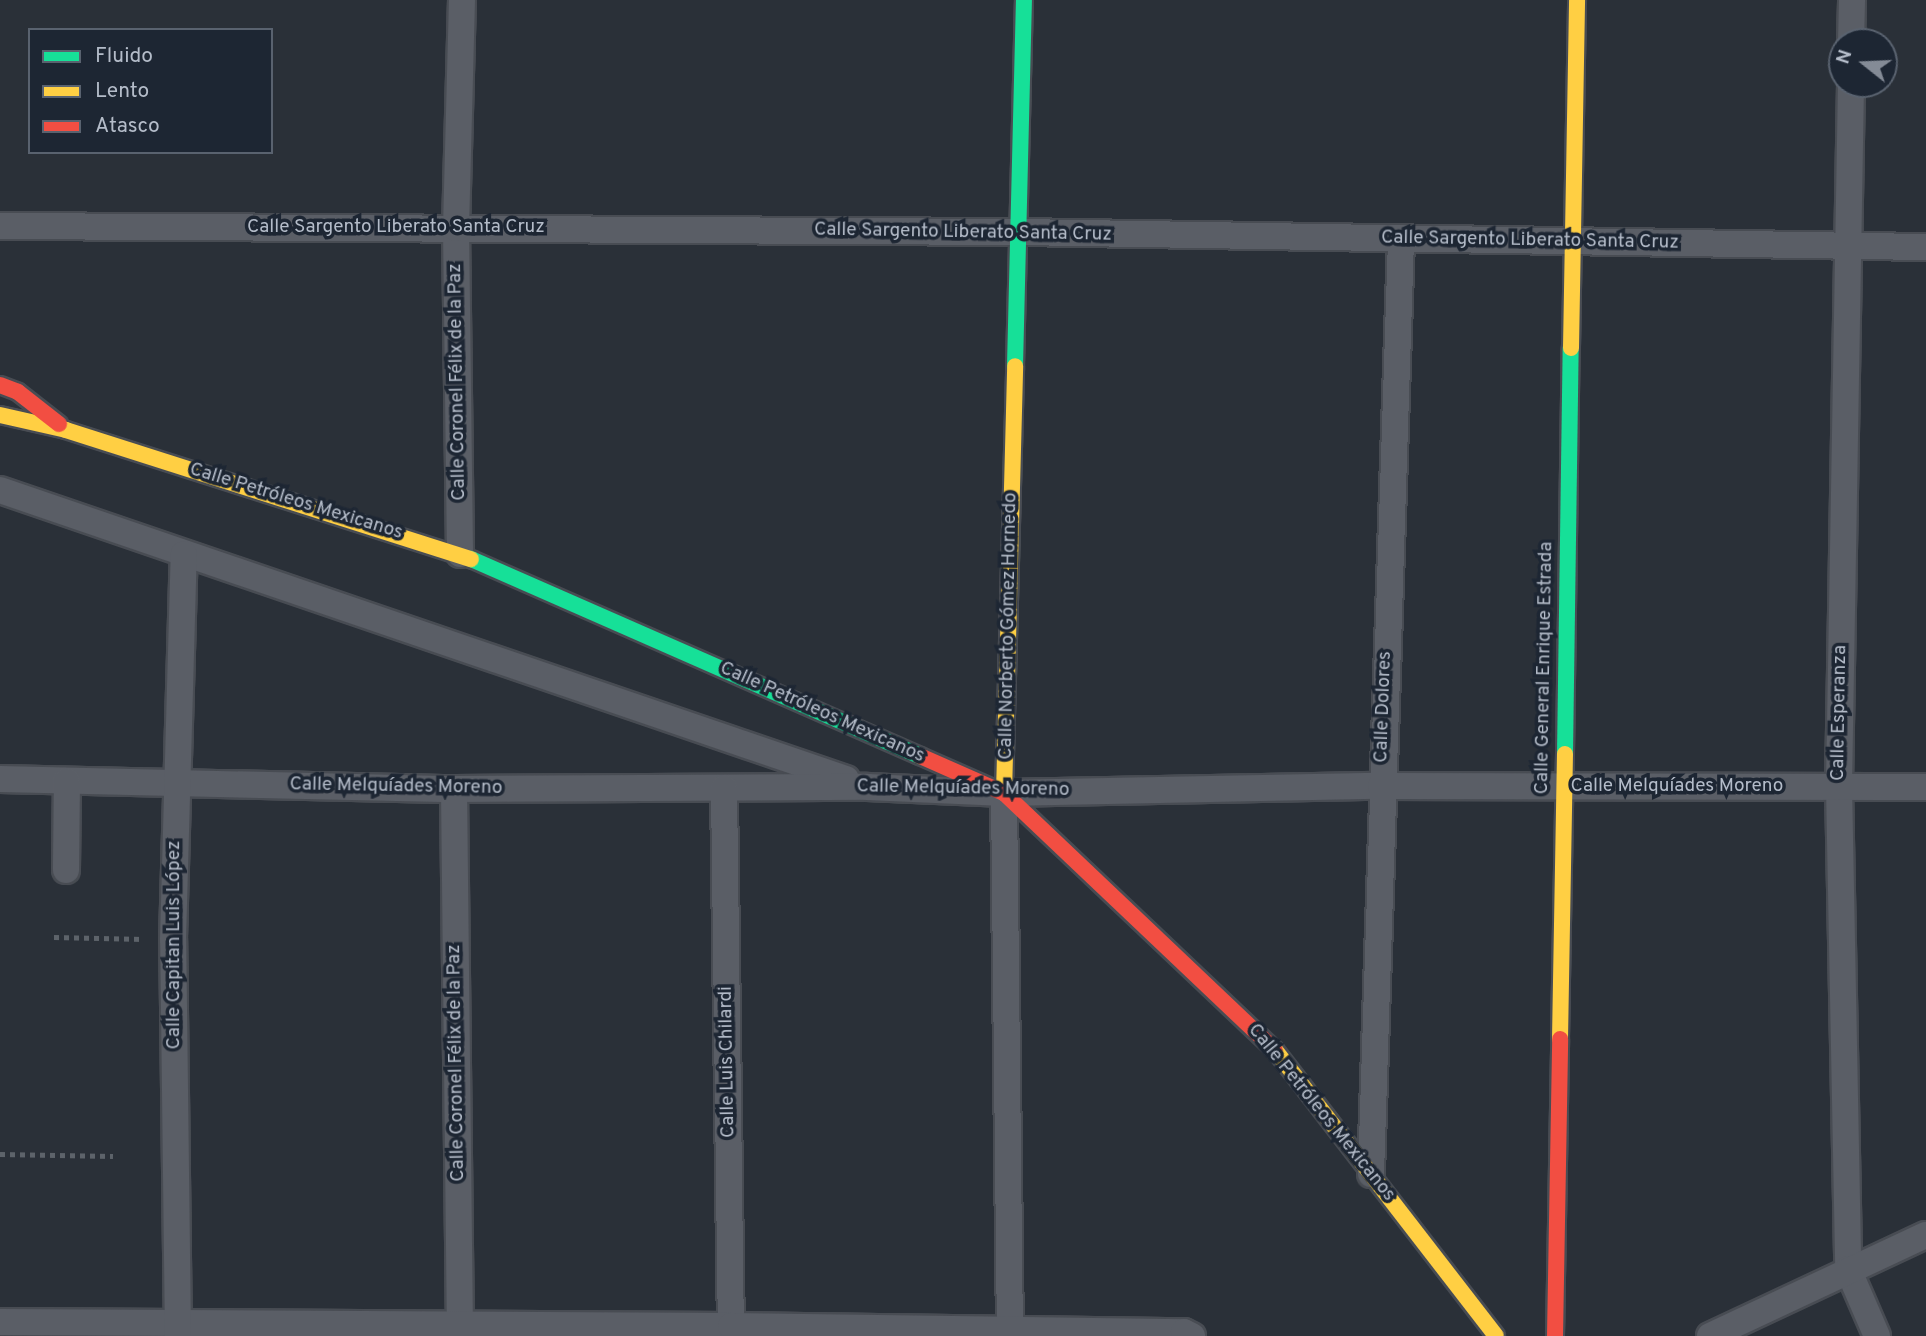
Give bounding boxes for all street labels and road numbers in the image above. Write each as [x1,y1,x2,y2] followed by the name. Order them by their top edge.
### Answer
[247,217,545,239] street label: Calle Sargento Liberato Santa Cruz
[814,219,1112,247] street label: Calle Sargento Liberato Santa Cruz
[1381,227,1679,255] street label: Calle Sargento Liberato Santa Cruz
[445,263,471,501] street label: Calle Coronel Félix de la Paz
[187,459,405,545] street label: Calle Petróleos Mexicanos
[995,492,1023,760] street label: Calle Norberto Gómez Hornedo
[1531,541,1559,795] street label: Calle General Enrique Estrada
[1827,645,1853,781] street label: Calle Esperanza
[1371,651,1397,763] street label: Calle Dolores
[716,657,928,769] street label: Calle Petróleos Mexicanos
[289,774,503,800] street label: Calle Melquíades Moreno
[856,776,1070,802] street label: Calle Melquíades Moreno
[1571,776,1783,798] street label: Calle Melquíades Moreno
[164,841,186,1049] street label: Calle Capitan Luis López
[444,944,470,1182] street label: Calle Coronel Félix de la Paz
[715,986,741,1138] street label: Calle Luis Chilardi
[1242,1020,1400,1206] street label: Calle Petróleos Mexicanos

